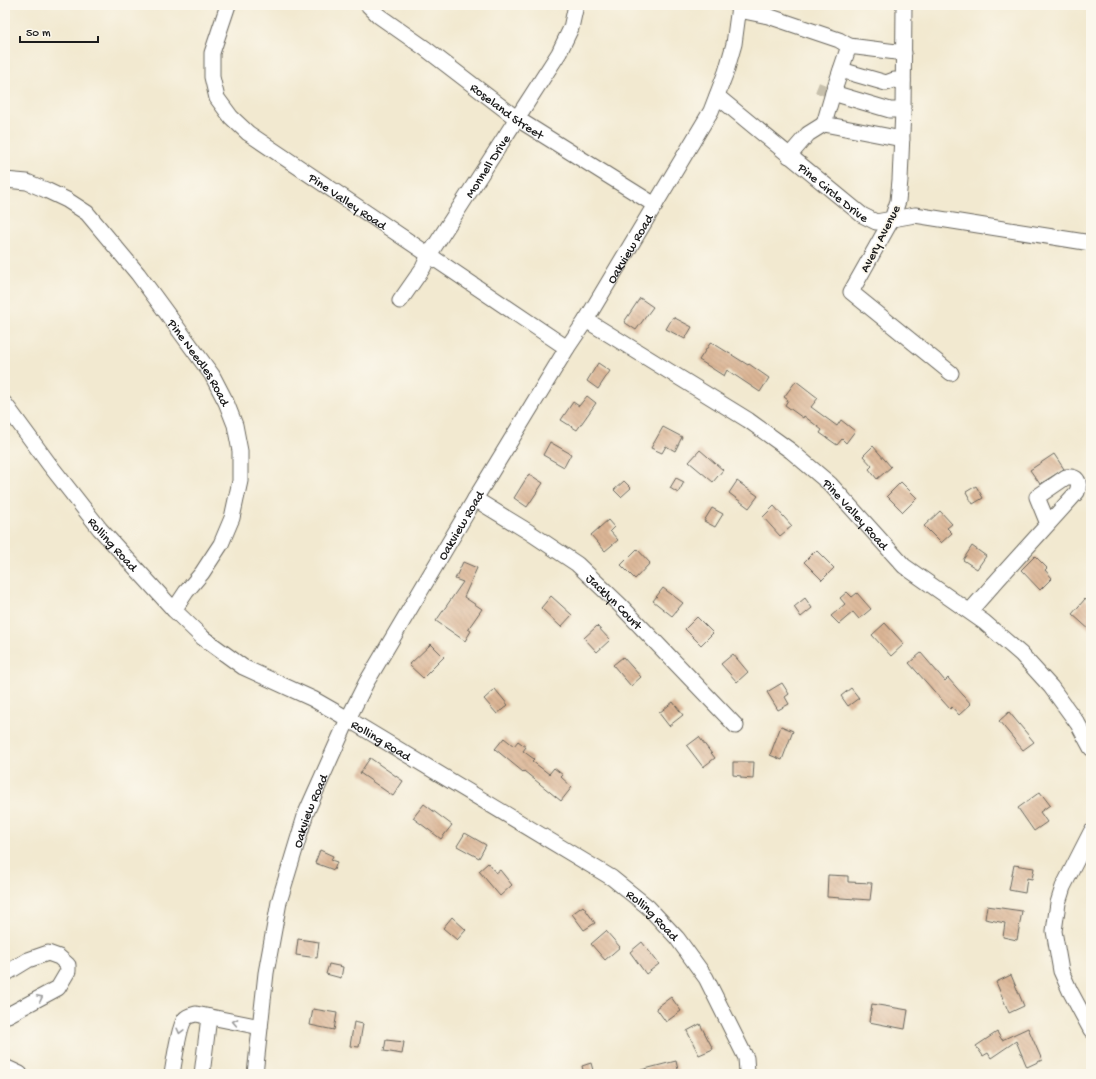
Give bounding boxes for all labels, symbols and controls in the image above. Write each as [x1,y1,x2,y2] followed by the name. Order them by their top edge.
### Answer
[20,18,98,44] scale bar
[26,27,51,41] text: 50 m
[466,81,547,144] street label: Roseland Street
[463,132,515,201] street label: Monnell Drive
[793,160,870,227] street label: Pine Circle Drive
[304,170,390,235] street label: Pine Valley Road
[858,203,905,275] street label: Avery Avenue
[605,211,658,287] street label: Oakview Road
[163,316,232,410] street label: Pine Needles Road
[818,476,892,555] street label: Pine Valley Road
[436,488,489,563] street label: Oakview Road
[84,515,141,576] street label: Rolling Road
[582,572,646,635] street label: Jacklyn Court
[348,718,414,766] street label: Rolling Road
[291,771,333,850] street label: Oakview Road
[622,888,682,946] street label: Rolling Road
[35,995,43,1002] one-way arrow
[232,1018,238,1026] one-way arrow
[177,1027,185,1034] one-way arrow

